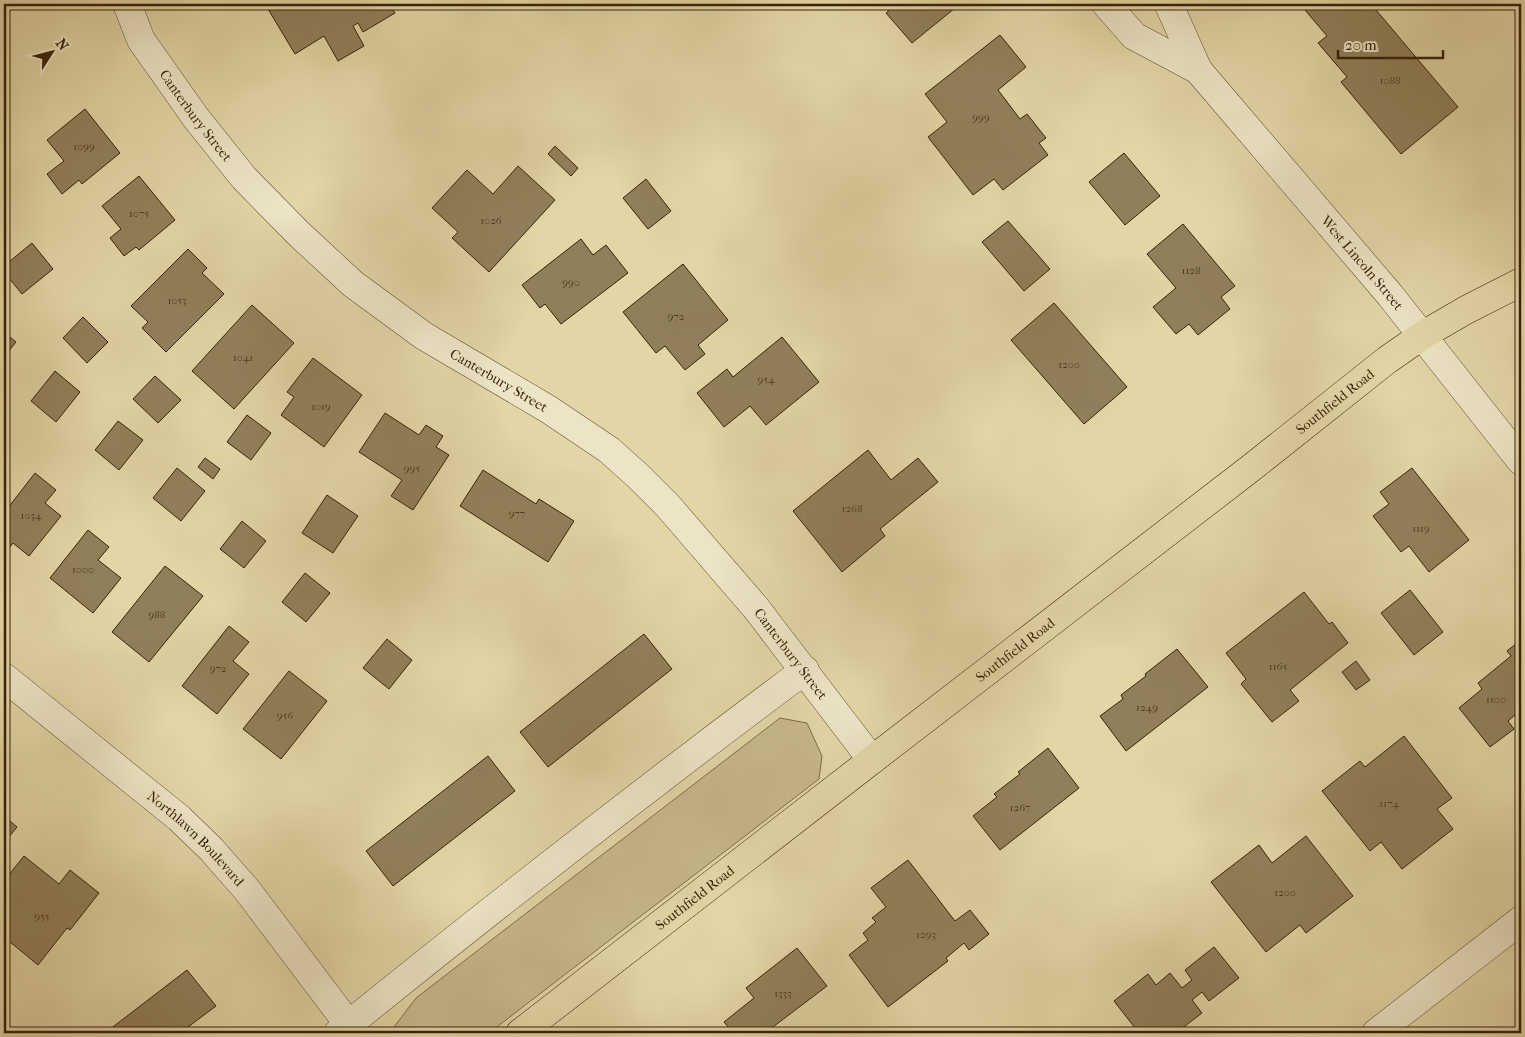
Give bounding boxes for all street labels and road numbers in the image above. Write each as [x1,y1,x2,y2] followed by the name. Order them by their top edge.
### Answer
[156,67,235,165] street label: Canterbury Street
[1316,212,1407,314] street label: West Lincoln Street
[447,345,551,416] street label: Canterbury Street
[1293,365,1378,438] street label: Southfield Road
[750,605,831,703] street label: Canterbury Street
[972,614,1059,686] street label: Southfield Road
[143,788,248,890] street label: Northlawn Boulevard
[652,862,738,934] street label: Southfield Road

